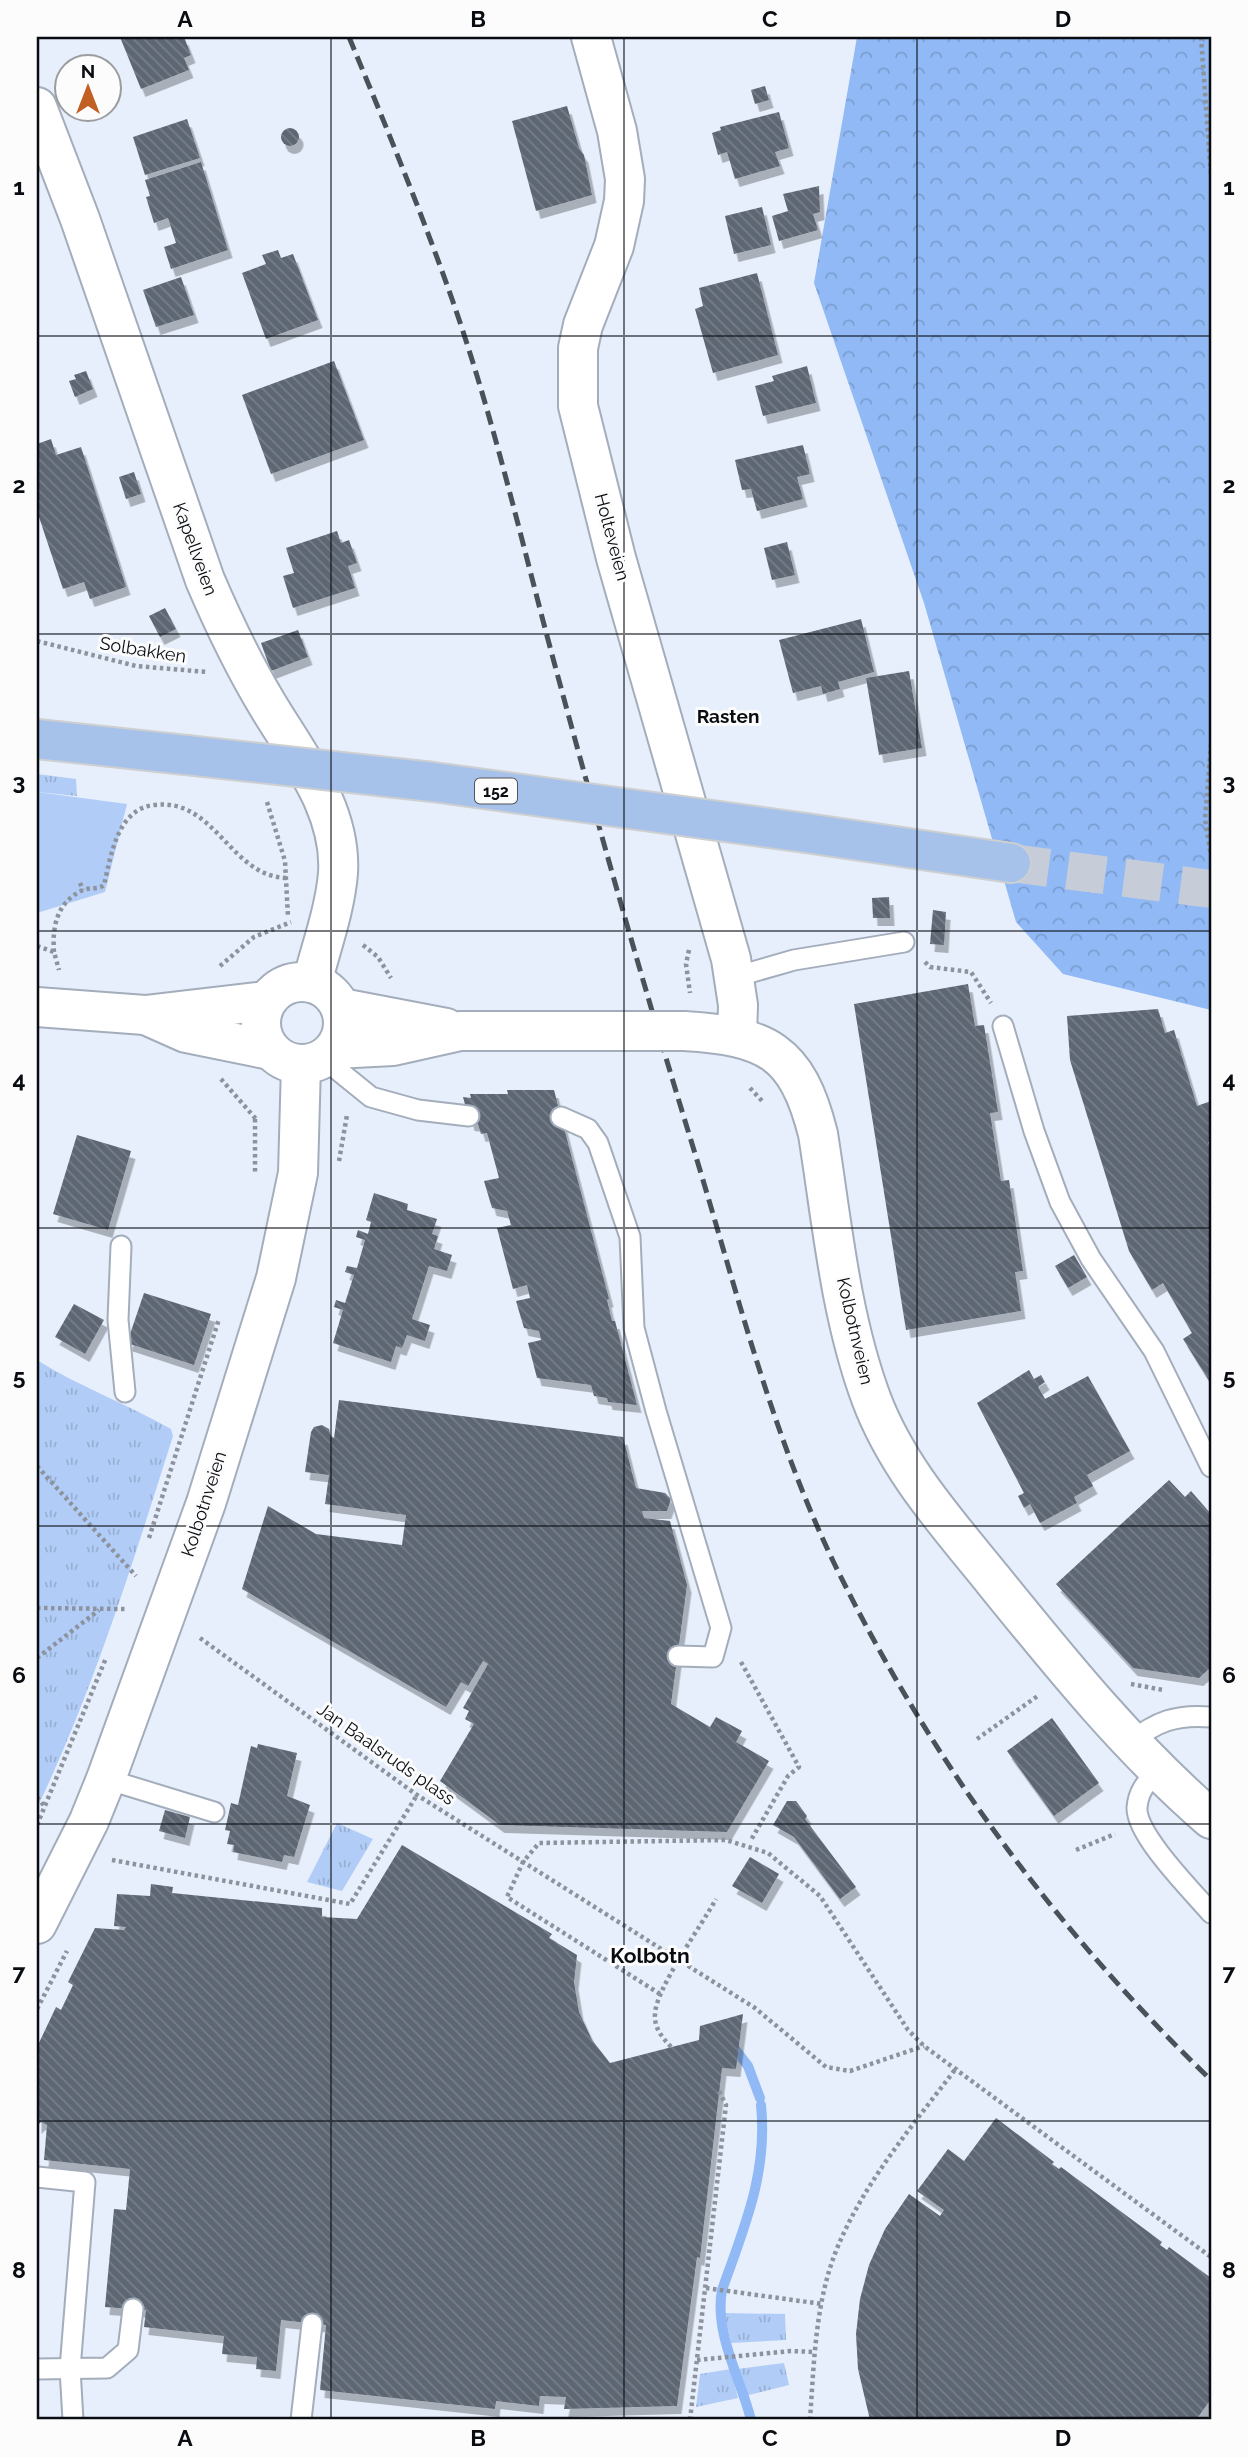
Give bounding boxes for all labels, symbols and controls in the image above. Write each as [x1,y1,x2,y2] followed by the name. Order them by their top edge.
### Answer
[177,5,193,32] text: A
[470,5,486,32] text: B
[762,5,778,32] text: C
[1055,5,1071,32] text: D
[52,52,122,122] north arrow
[81,60,95,82] text: N
[13,173,25,200] text: 1
[1223,173,1235,200] text: 1
[13,471,25,498] text: 2
[1223,471,1235,498] text: 2
[591,491,634,583] street label: Holteveien
[169,499,222,598] street label: Kapellveien
[98,632,188,667] street label: Solbakken
[697,705,759,727] district label: Rasten
[13,768,25,795] text: 3
[1223,768,1235,795] text: 3
[475,778,517,804] road number: 152
[12,1066,26,1093] text: 4
[1222,1066,1236,1093] text: 4
[833,1275,878,1387] street label: Kolbotnveien
[13,1363,26,1390] text: 5
[1223,1363,1236,1390] text: 5
[177,1449,230,1559] street label: Kolbotnveien
[12,1661,26,1688] text: 6
[1222,1661,1236,1688] text: 6
[313,1698,459,1809] street label: Jan Baalsruds plass
[610,1943,690,1968] district label: Kolbotn
[13,1958,26,1985] text: 7
[1223,1958,1236,1985] text: 7
[12,2256,26,2283] text: 8
[1222,2256,1236,2283] text: 8
[177,2424,193,2451] text: A
[470,2424,486,2451] text: B
[762,2424,778,2451] text: C
[1055,2424,1071,2451] text: D

